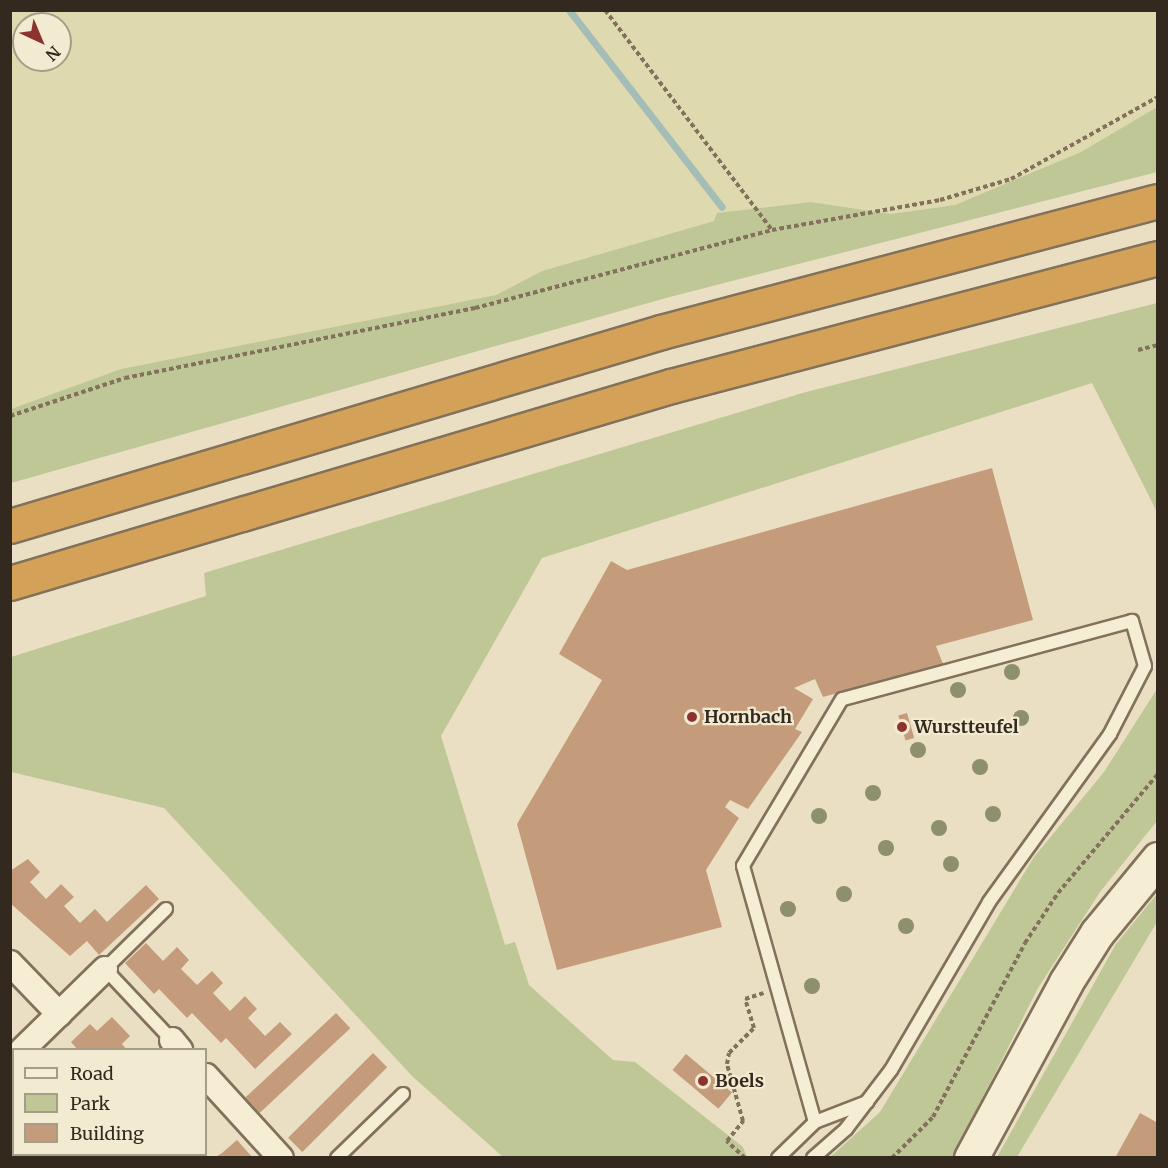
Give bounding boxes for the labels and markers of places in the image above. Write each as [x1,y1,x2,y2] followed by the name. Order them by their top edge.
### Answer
[704,706,792,728] place label: Hornbach
[685,710,699,724] marker: Hornbach
[914,716,1018,738] place label: Wurstteufel
[895,720,909,734] marker: Wurstteufel
[715,1070,764,1092] place label: Boels
[696,1074,710,1088] marker: Boels

